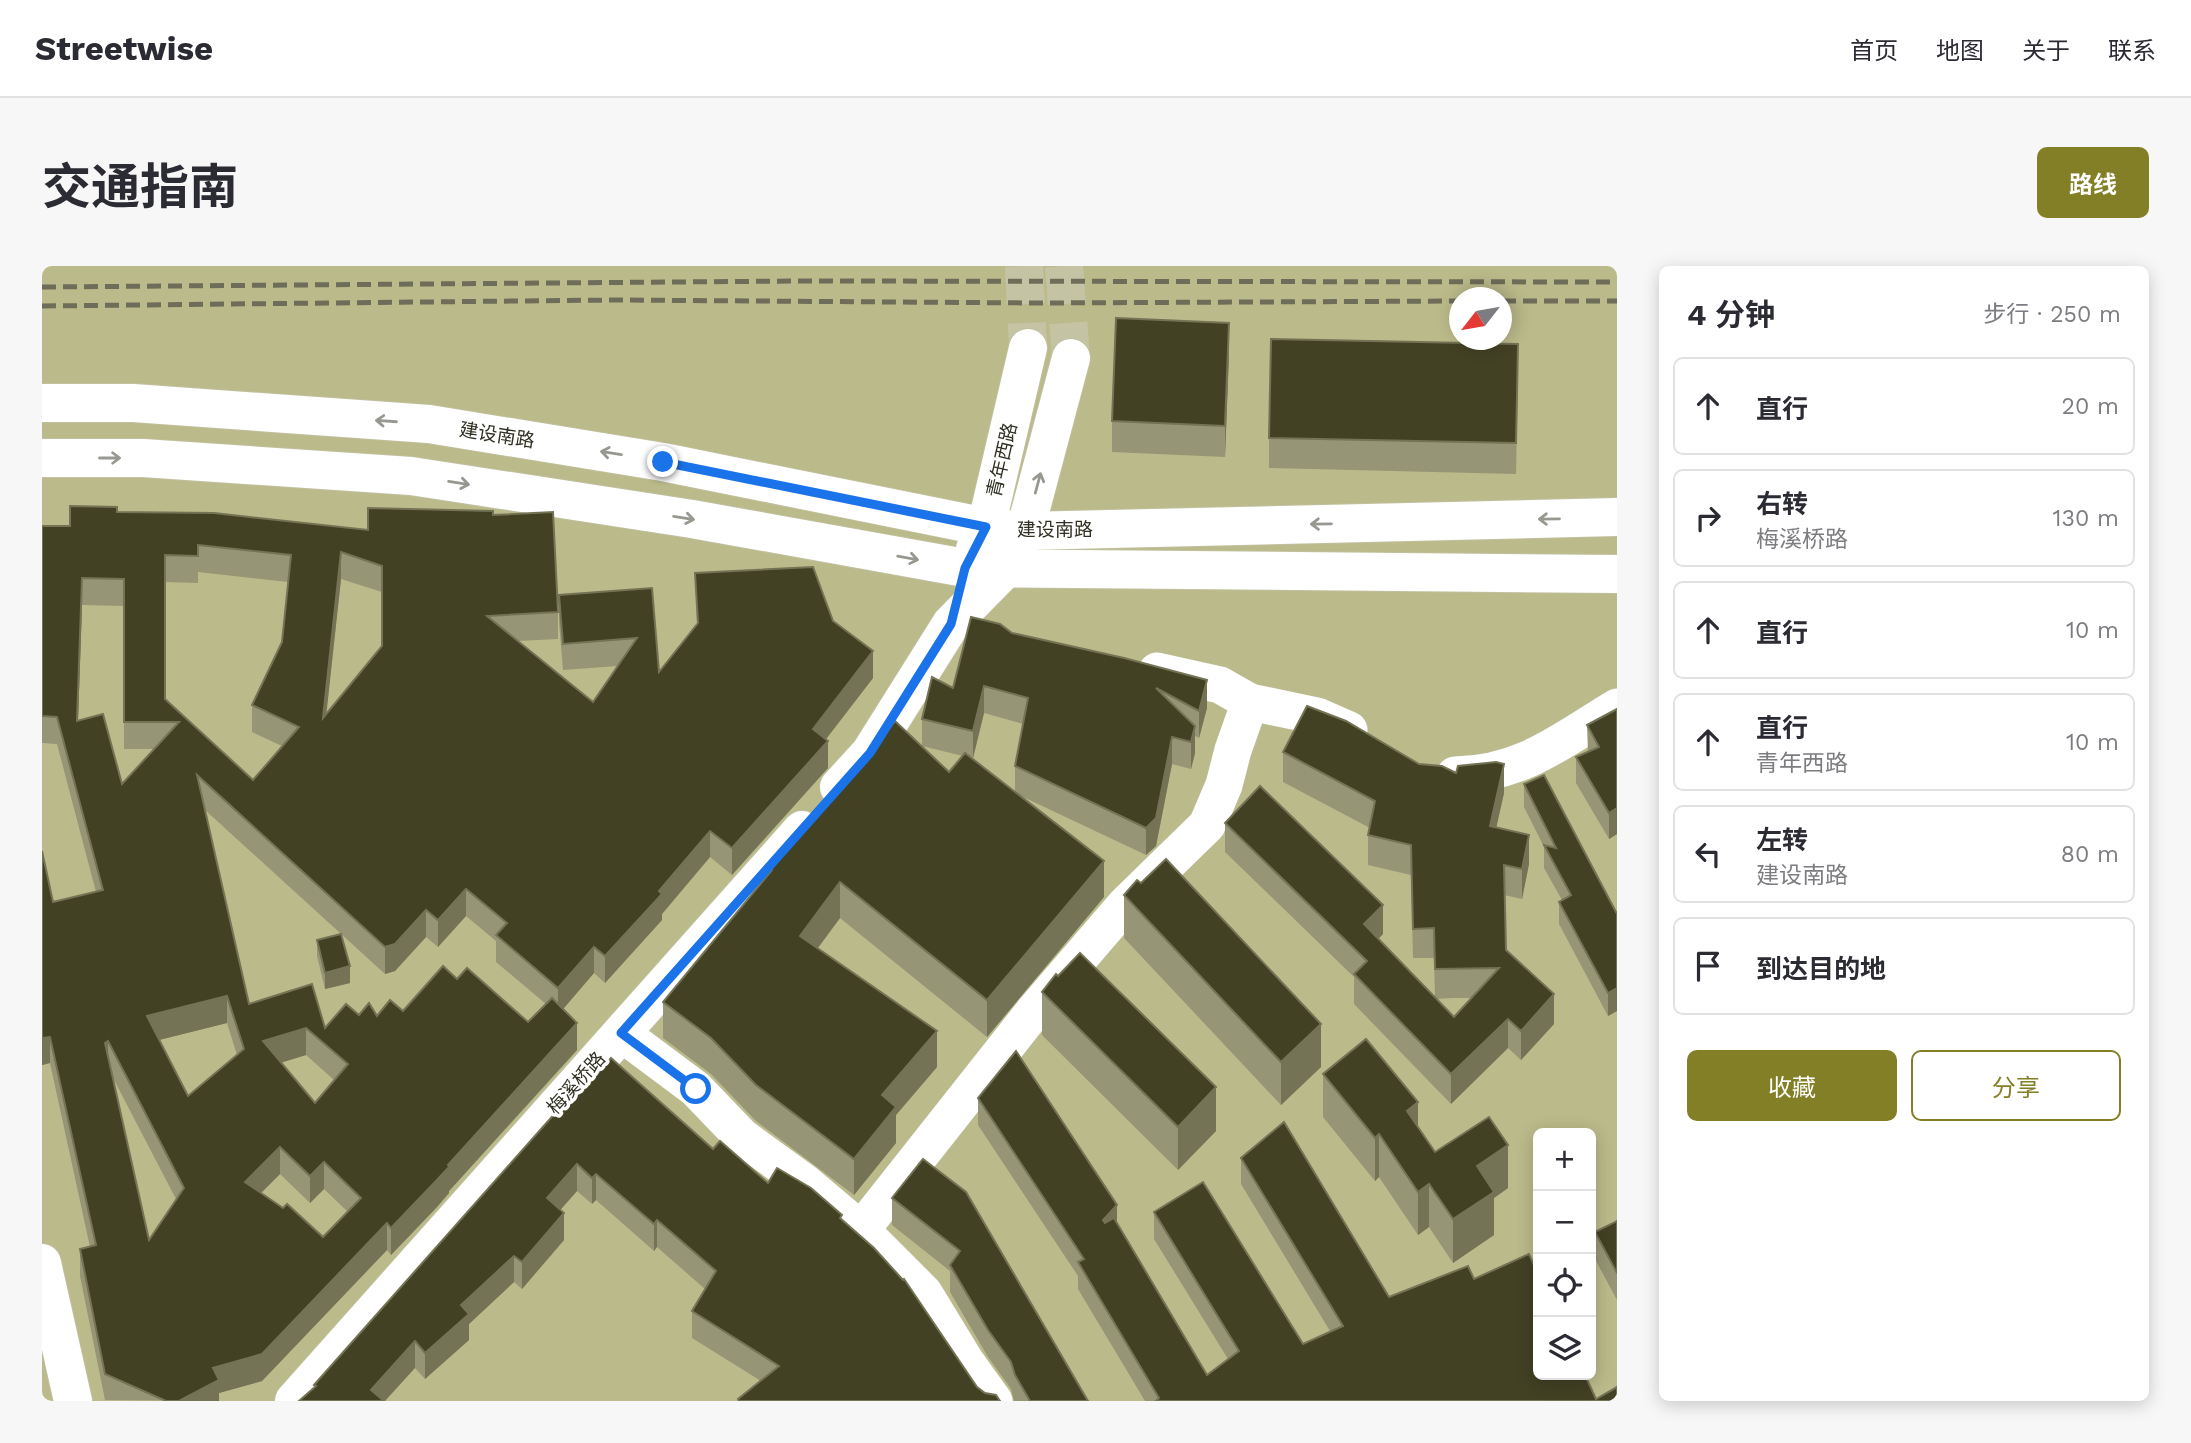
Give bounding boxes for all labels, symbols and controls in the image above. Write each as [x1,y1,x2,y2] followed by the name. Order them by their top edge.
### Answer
[35,29,213,68] text: Streetwise
[1850,37,1898,65] text: 首页
[1936,37,1984,65] text: 地图
[2022,37,2070,65] text: 关于
[2108,37,2156,65] text: 联系
[2037,147,2149,218] button: 路线
[42,158,238,216] text: 交通指南
[1449,287,1512,350] north arrow
[1687,297,1775,332] text: 4 分钟
[1983,301,2121,328] text: 步行 · 250 m
[1689,387,1727,425] icon: ahead
[2062,393,2119,420] text: 20 m
[1756,394,1808,424] text: 直行
[376,414,398,427] one-way arrow
[458,418,536,452] street label: 建设南路
[982,420,1022,500] street label: 青年西路
[600,446,623,459] one-way arrow
[647,446,678,477] route end
[98,451,121,465] one-way arrow
[1032,472,1045,494] one-way arrow
[447,477,470,490] one-way arrow
[1756,489,1808,519] text: 右转
[1689,499,1727,537] icon: right
[2053,505,2119,532] text: 130 m
[672,512,695,525] one-way arrow
[1538,512,1561,526] one-way arrow
[1310,517,1333,531] one-way arrow
[1017,518,1093,541] street label: 建设南路
[1756,526,1848,553] text: 梅溪桥路
[896,552,919,565] one-way arrow
[1689,611,1727,649] icon: ahead
[2066,617,2119,644] text: 10 m
[1756,618,1808,648] text: 直行
[1756,713,1808,743] text: 直行
[1689,723,1727,761] icon: ahead
[2066,729,2119,756] text: 10 m
[1756,750,1848,777] text: 青年西路
[1756,825,1808,855] text: 左转
[1689,835,1727,873] icon: left
[2061,841,2119,868] text: 80 m
[1756,862,1848,889] text: 建设南路
[1689,947,1727,985] icon: arrive
[1756,954,1886,984] text: 到达目的地
[542,1047,610,1119] street label: 梅溪桥路
[1687,1050,1897,1121] button: 收藏
[1911,1050,2121,1121] button: 分享
[680,1073,711,1104] route start
[1533,1128,1596,1380] map controls
[1533,1128,1596,1191] button: +
[1533,1191,1596,1254] button: −
[1533,1254,1596,1317] button: locate
[1533,1317,1596,1380] button: layers

